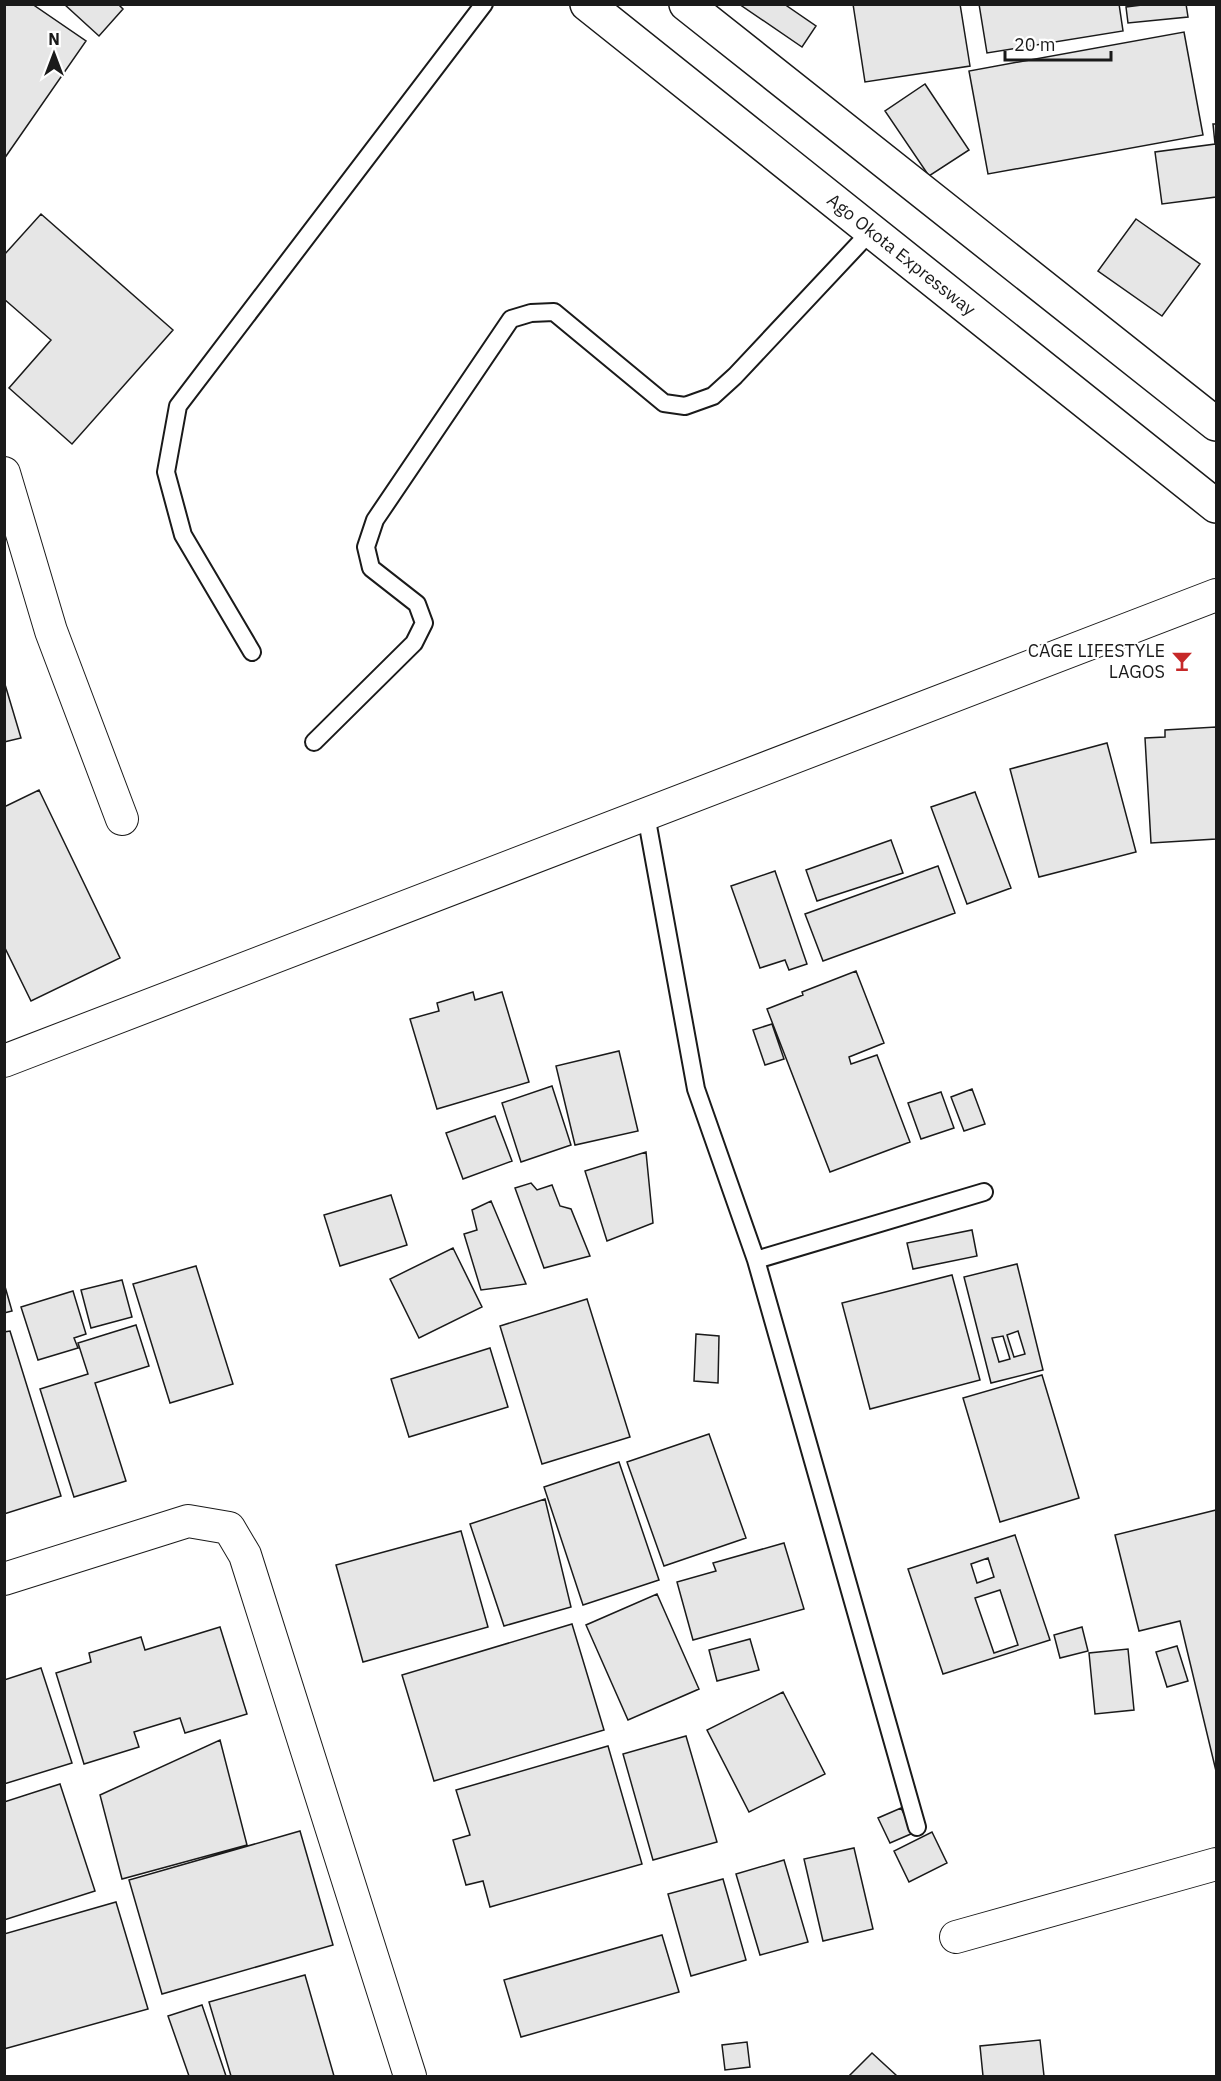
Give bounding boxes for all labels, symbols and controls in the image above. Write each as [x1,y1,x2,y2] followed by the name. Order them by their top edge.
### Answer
[24,24,84,84] north arrow
[1005,24,1112,62] scale bar
[48,29,60,49] text: N
[1014,33,1056,56] text: 20 m
[823,188,980,321] street label: Ago Okota Expressway
[1028,639,1165,683] place label: CAGE LIFESTYLE LAGOS
[1170,649,1194,673] bar icon: CAGE LIFESTYLE LAGOS

